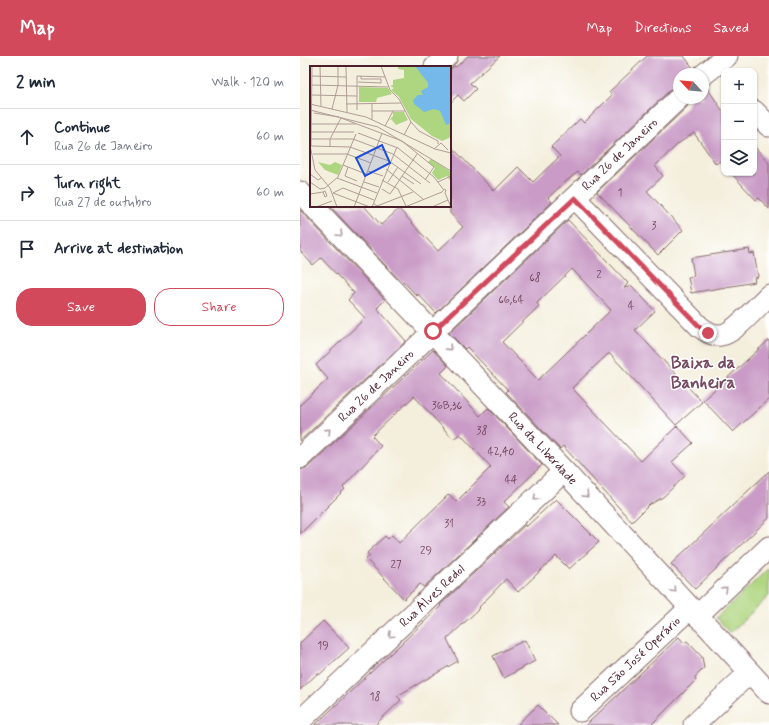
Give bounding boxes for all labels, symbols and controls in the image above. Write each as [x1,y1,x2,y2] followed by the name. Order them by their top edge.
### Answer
[20,16,55,41] text: Map
[586,19,612,37] text: Map
[634,19,692,37] text: Directions
[714,19,749,37] text: Saved
[310,66,451,207] inset map
[673,68,709,104] north arrow
[721,68,757,176] map controls
[721,68,757,104] button: +
[16,71,56,93] text: 2 min
[212,74,284,91] text: Walk · 120 m
[721,104,757,140] button: −
[578,114,661,194] street label: Rua 26 de Janeiro
[54,118,110,138] text: Continue
[16,126,38,148] icon: ahead
[256,128,284,145] text: 60 m
[54,138,153,155] text: Rua 26 de Janeiro
[721,140,757,176] button: layers
[54,174,121,194] text: Turn right
[16,182,38,204] icon: right
[256,184,284,201] text: 60 m
[618,186,623,200] house number: 1
[54,194,152,211] text: Rua 27 de outubro
[652,219,657,233] house number: 3
[335,229,343,237] one-way arrow
[16,238,38,260] icon: arrive
[54,239,183,259] text: Arrive at destination
[596,268,602,282] house number: 2
[529,271,541,285] house number: 68
[16,288,146,326] button: Save
[154,288,284,326] button: Share
[498,293,524,307] house number: 66,64
[628,299,635,313] house number: 4
[424,322,442,340] route start
[699,324,717,342] route end
[445,344,452,351] one-way arrow
[335,346,418,426] street label: Rua 26 de Janeiro
[671,352,736,394] district label: Baixa da Banheira
[432,399,463,413] house number: 36B,36
[504,409,581,489] street label: Rua da Liberdade
[477,424,488,438] house number: 38
[323,428,331,436] one-way arrow
[487,445,515,459] house number: 42,40
[504,473,518,487] house number: 44
[581,490,588,497] one-way arrow
[533,493,541,501] one-way arrow
[476,495,486,509] house number: 33
[444,517,454,531] house number: 31
[420,544,432,558] house number: 29
[391,558,402,572] house number: 27
[396,561,469,631] street label: Rua Alves Redol
[669,586,676,593] one-way arrow
[720,586,728,594] one-way arrow
[587,613,684,706] street label: Rua São José Operário
[388,630,395,637] one-way arrow
[317,639,329,653] house number: 19
[370,690,380,704] house number: 18

